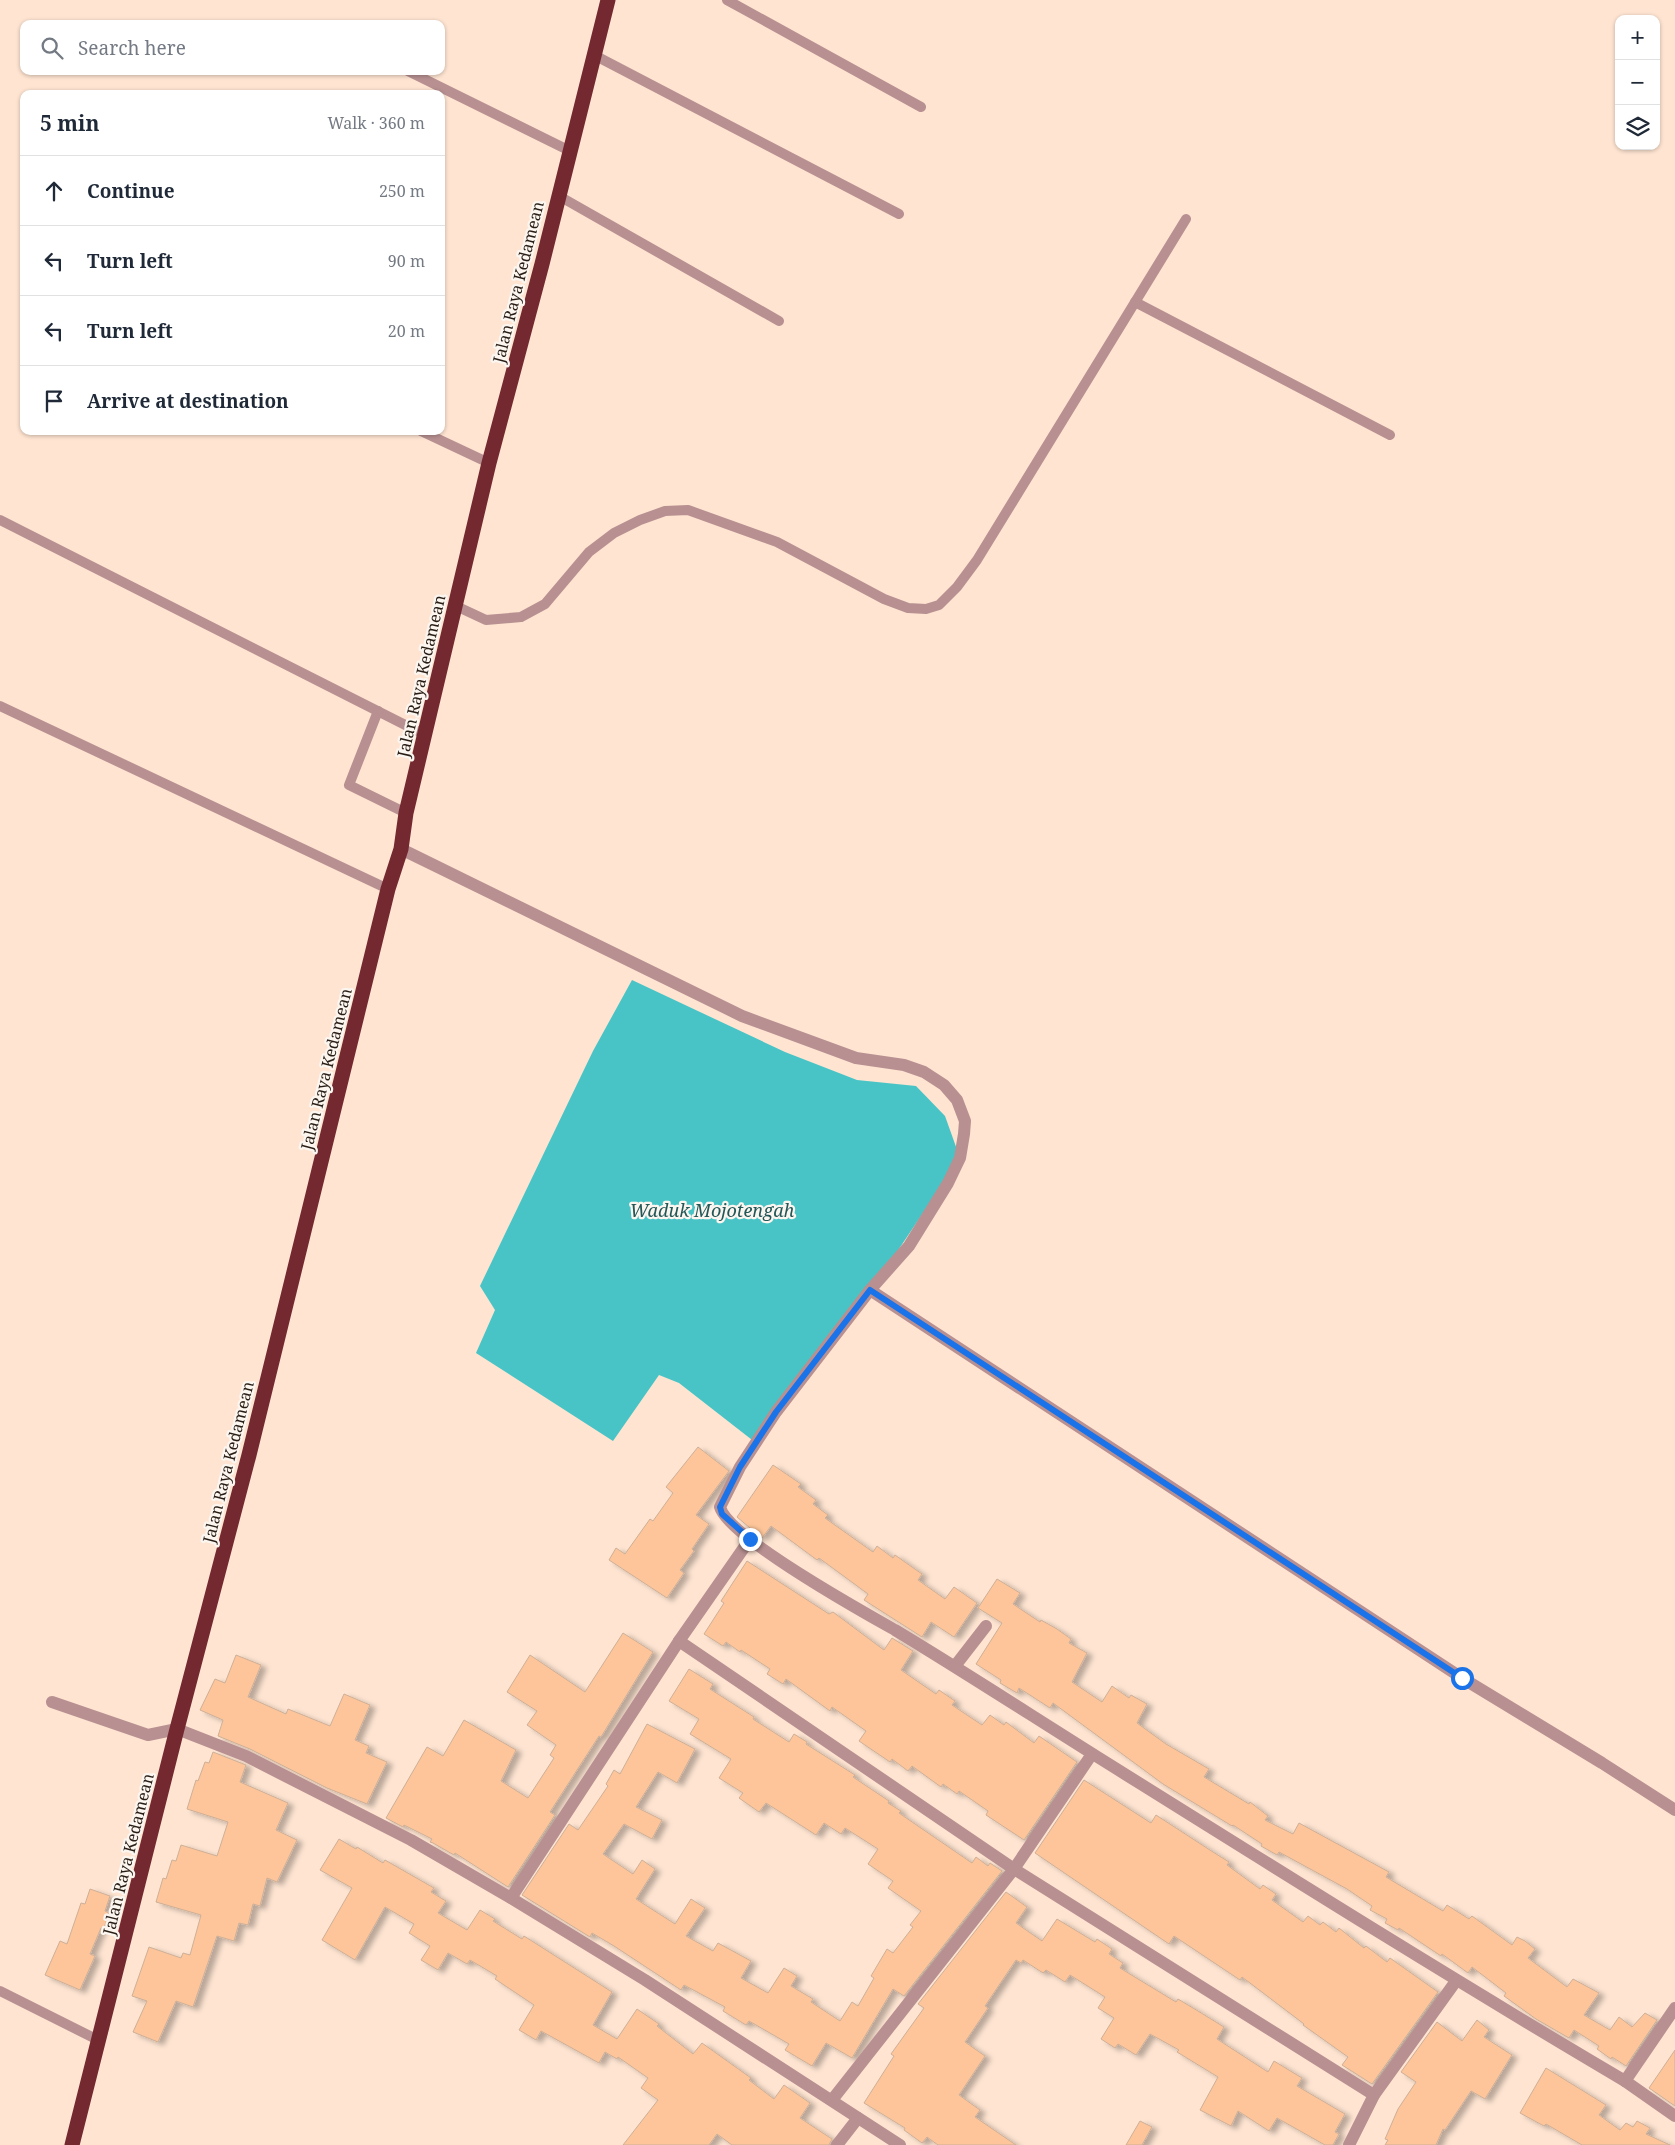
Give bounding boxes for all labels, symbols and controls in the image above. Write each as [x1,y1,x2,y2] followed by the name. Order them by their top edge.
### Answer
[1615,15,1660,150] map controls
[1615,15,1660,60] button: +
[20,20,445,75] search box
[38,34,66,62] icon: search
[78,35,186,61] text: Search here
[1615,60,1660,105] button: −
[1615,105,1660,150] button: layers
[40,109,99,137] text: 5 min
[328,112,425,134] text: Walk · 360 m
[40,177,68,205] icon: ahead
[87,178,175,204] text: Continue
[379,180,425,202] text: 250 m
[487,199,549,366] street label: Jalan Raya Kedamean
[40,247,68,275] icon: left
[87,248,173,274] text: Turn left
[388,250,425,272] text: 90 m
[40,317,68,345] icon: left
[87,318,173,344] text: Turn left
[388,320,425,342] text: 20 m
[40,387,68,415] icon: arrive
[87,388,289,414] text: Arrive at destination
[391,593,450,760] street label: Jalan Raya Kedamean
[295,986,357,1153] street label: Jalan Raya Kedamean
[630,1198,795,1222] water label: Waduk Mojotengah
[197,1379,259,1546] street label: Jalan Raya Kedamean
[739,1528,762,1551] route end
[1451,1667,1474,1690] route start
[97,1771,159,1938] street label: Jalan Raya Kedamean

